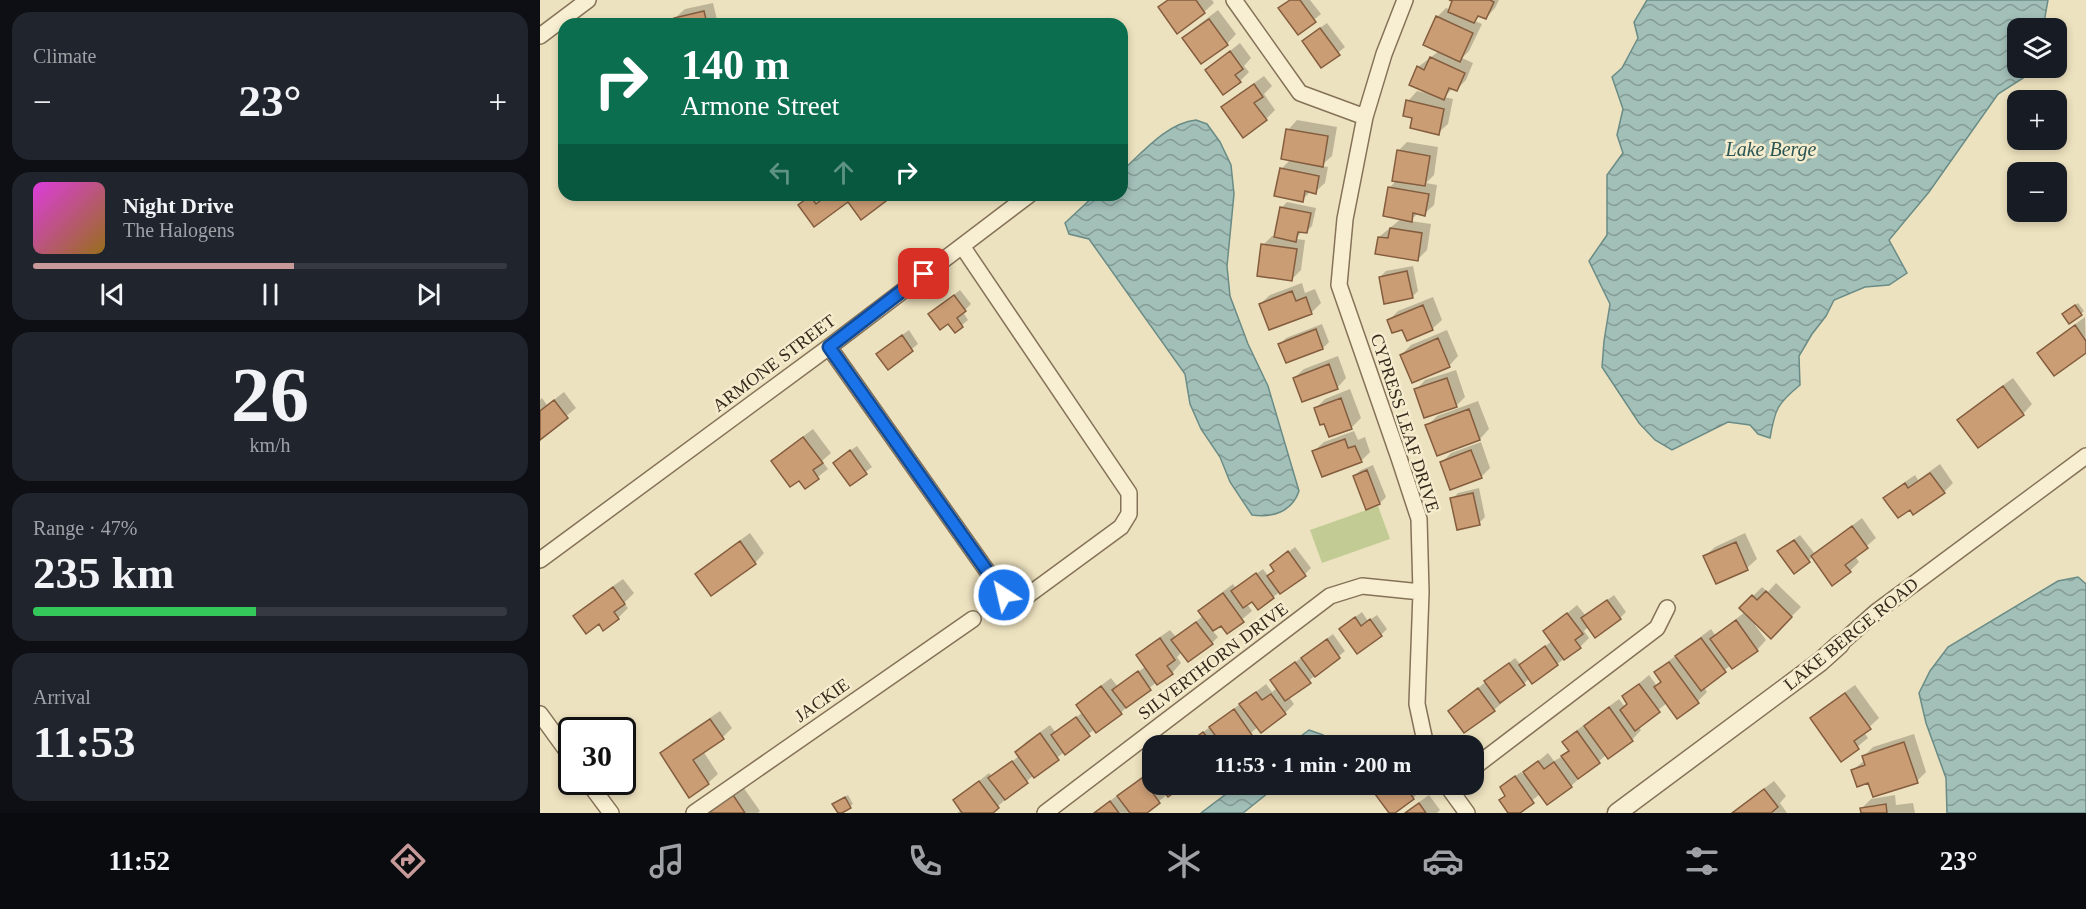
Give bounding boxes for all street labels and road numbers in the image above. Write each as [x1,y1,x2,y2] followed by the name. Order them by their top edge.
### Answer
[709,310,839,416] street label: ARMONE STREET
[1367,331,1443,515] street label: CYPRESS LEAF DRIVE
[1780,574,1922,694] street label: LAKE BERGE ROAD
[1134,598,1292,724] street label: SILVERTHORN DRIVE
[791,674,853,726] street label: JACKIE

